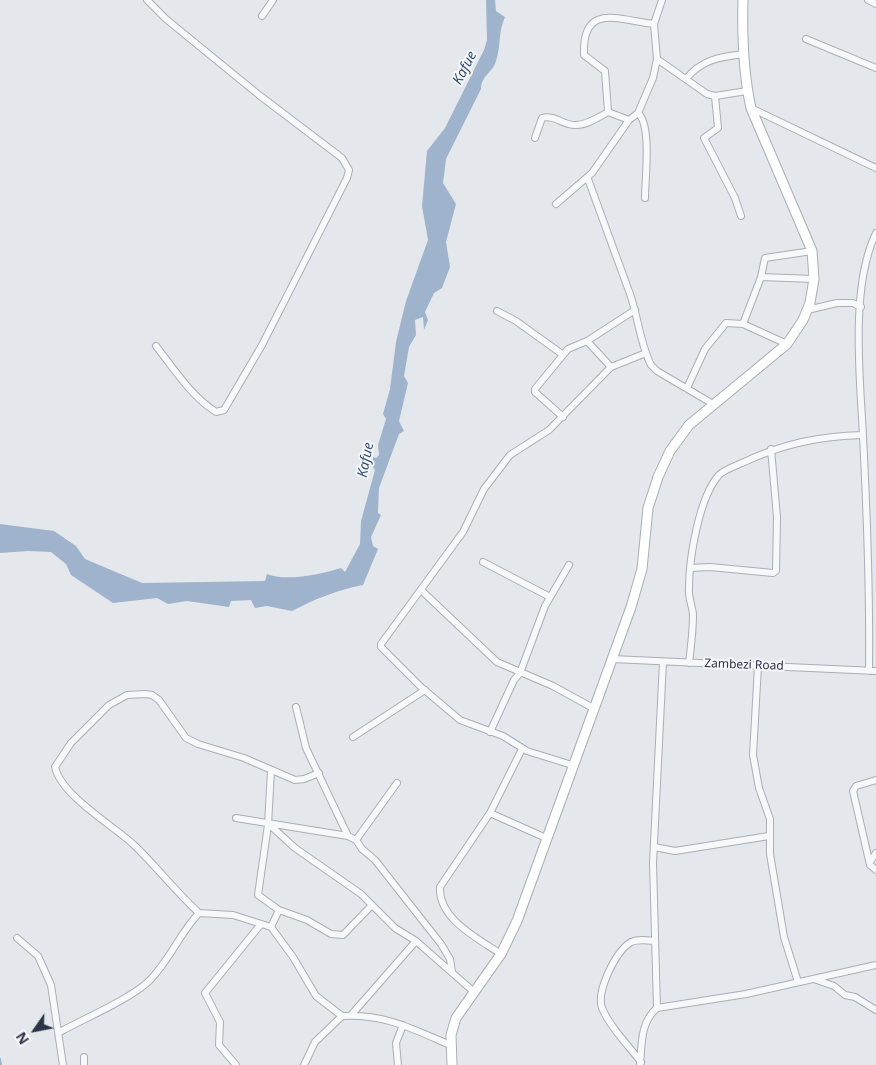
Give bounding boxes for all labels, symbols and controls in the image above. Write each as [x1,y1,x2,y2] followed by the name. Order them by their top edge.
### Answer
[449,48,481,88] water label: Kafue
[354,441,378,479] water label: Kafue
[704,656,784,674] street label: Zambezi Road
[10,1005,60,1055] north arrow
[11,1028,33,1048] text: N

